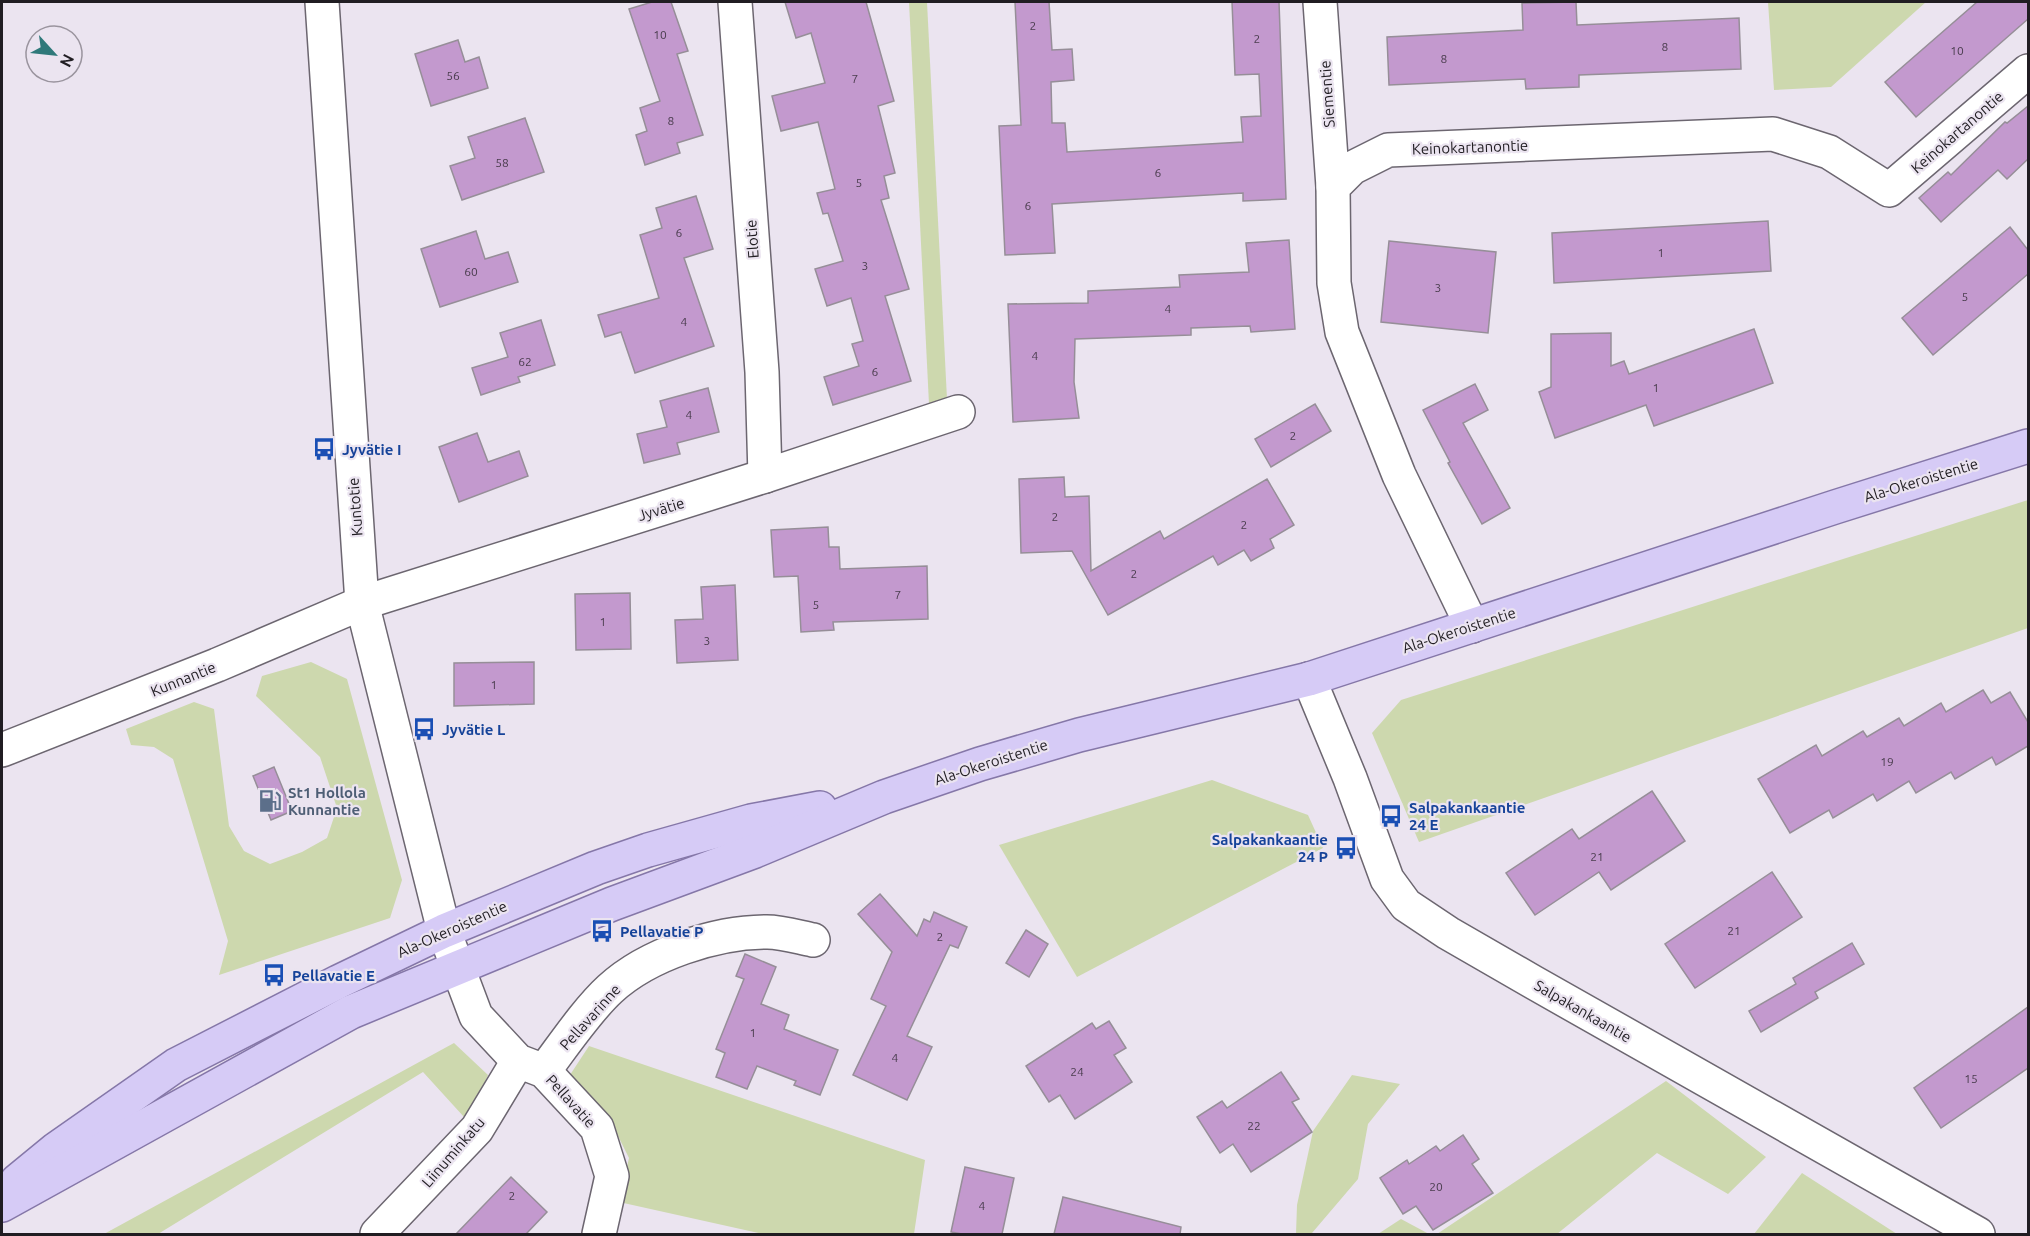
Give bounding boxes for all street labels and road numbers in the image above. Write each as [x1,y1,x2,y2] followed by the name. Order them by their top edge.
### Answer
[1316,60,1338,128] street label: Siementie
[1907,87,2007,177] street label: Keinokartanontie
[1412,136,1528,158] street label: Keinokartanontie
[742,219,762,259] street label: Elotie
[1862,455,1980,505] street label: Ala-Okeroistentie
[344,477,366,537] street label: Kuntotie
[636,494,686,524] street label: Jyvätie
[1400,604,1518,656] street label: Ala-Okeroistentie
[148,658,218,700] street label: Kunnantie
[932,736,1050,788] street label: Ala-Okeroistentie
[395,897,509,961] street label: Ala-Okeroistentie
[1531,976,1635,1046] street label: Salpakankaantie
[556,981,624,1053] street label: Pellavarinne
[543,1071,599,1131] street label: Pellavatie
[418,1114,488,1190] street label: Liinuminkatu

